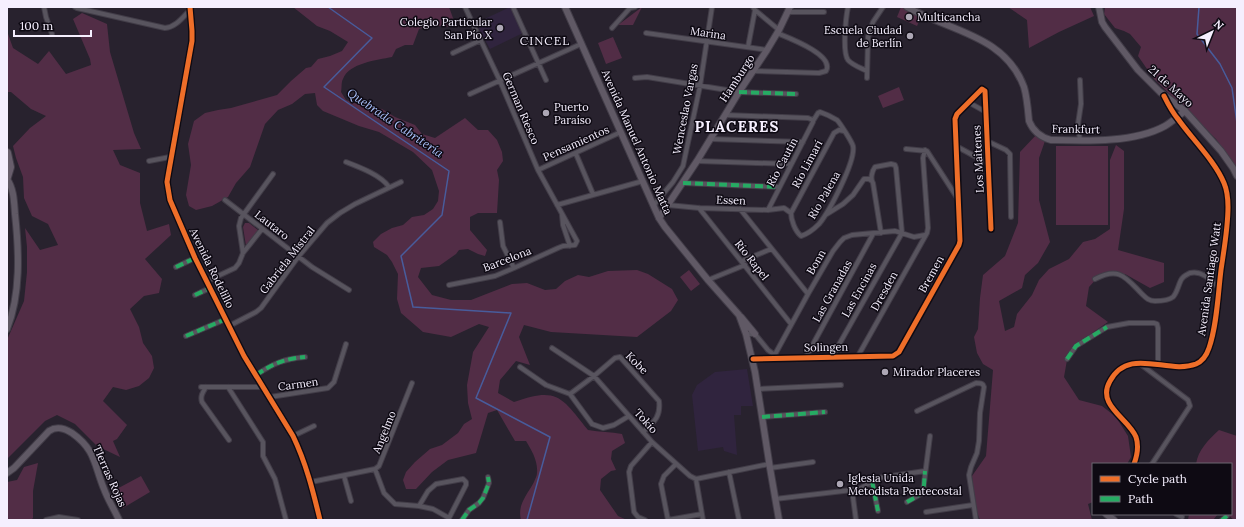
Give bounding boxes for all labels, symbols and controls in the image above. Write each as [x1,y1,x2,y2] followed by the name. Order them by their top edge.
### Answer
[917,10,981,24] place label: Multicancha
[14,12,91,38] scale bar
[904,12,914,22] marker: Multicancha
[1192,12,1232,52] north arrow
[400,15,493,42] place label: Colegio Particular San Pío X
[1211,17,1227,33] text: N
[20,18,53,33] text: 100 m
[495,23,505,33] marker: Colegio Particular San Pío X
[824,23,902,50] place label: Escuela Ciudad de Berlín
[689,24,727,42] street label: Marina
[905,31,915,41] marker: Escuela Ciudad de Berlín
[520,33,570,48] district label: CINCEL
[716,51,758,105] street label: Hamburgo
[669,62,701,156] street label: Wenceslao Vargas
[1145,62,1197,110] street label: 21 de Mayo
[598,66,675,217] street label: Avenida Manuel Antonio Matta
[499,70,543,146] street label: German Riesco
[344,85,447,161] water label: Quebrada Cabritería
[554,100,591,127] place label: Puerto Paraíso
[541,108,551,118] marker: Puerto Paraíso
[695,117,779,136] district label: PLACERES
[541,122,611,164] street label: Pensamientos
[1052,122,1101,136] street label: Frankfurt
[969,125,987,193] street label: Los Maitenes
[763,135,801,189] street label: Río Cautin
[789,138,825,190] street label: Río Limarí
[805,168,843,221] street label: Río Palena
[716,192,746,208] street label: Essen
[252,207,292,243] street label: Lautaro
[1194,221,1224,338] street label: Avenida Santiago Watt
[256,223,318,297] street label: Gabriela Mistral
[186,225,237,310] street label: Avenida Rodelillo
[732,237,772,283] street label: Río Rapel
[481,243,533,275] street label: Barcelona
[803,247,829,277] street label: Bonn
[915,253,947,295] street label: Bremen
[809,258,855,324] street label: Las Granadas
[838,260,880,320] street label: Las Encinas
[867,268,901,313] street label: Dresden
[804,340,848,354] street label: Solingen
[623,349,651,377] street label: Kobe
[893,365,980,379] place label: Mirador Placeres
[880,367,890,377] marker: Mirador Placeres
[277,374,319,394] street label: Carmen
[631,406,661,436] street label: Tokio
[369,409,399,456] street label: Angelmo
[90,443,130,509] street label: TIerras Rojas
[1092,463,1232,515] legend
[848,471,962,498] place label: Iglesia Unida Metodista Pentecostal
[1128,471,1187,486] text: Cycle path
[835,479,845,489] marker: Iglesia Unida Metodista Pentecostal
[1128,491,1153,506] text: Path

